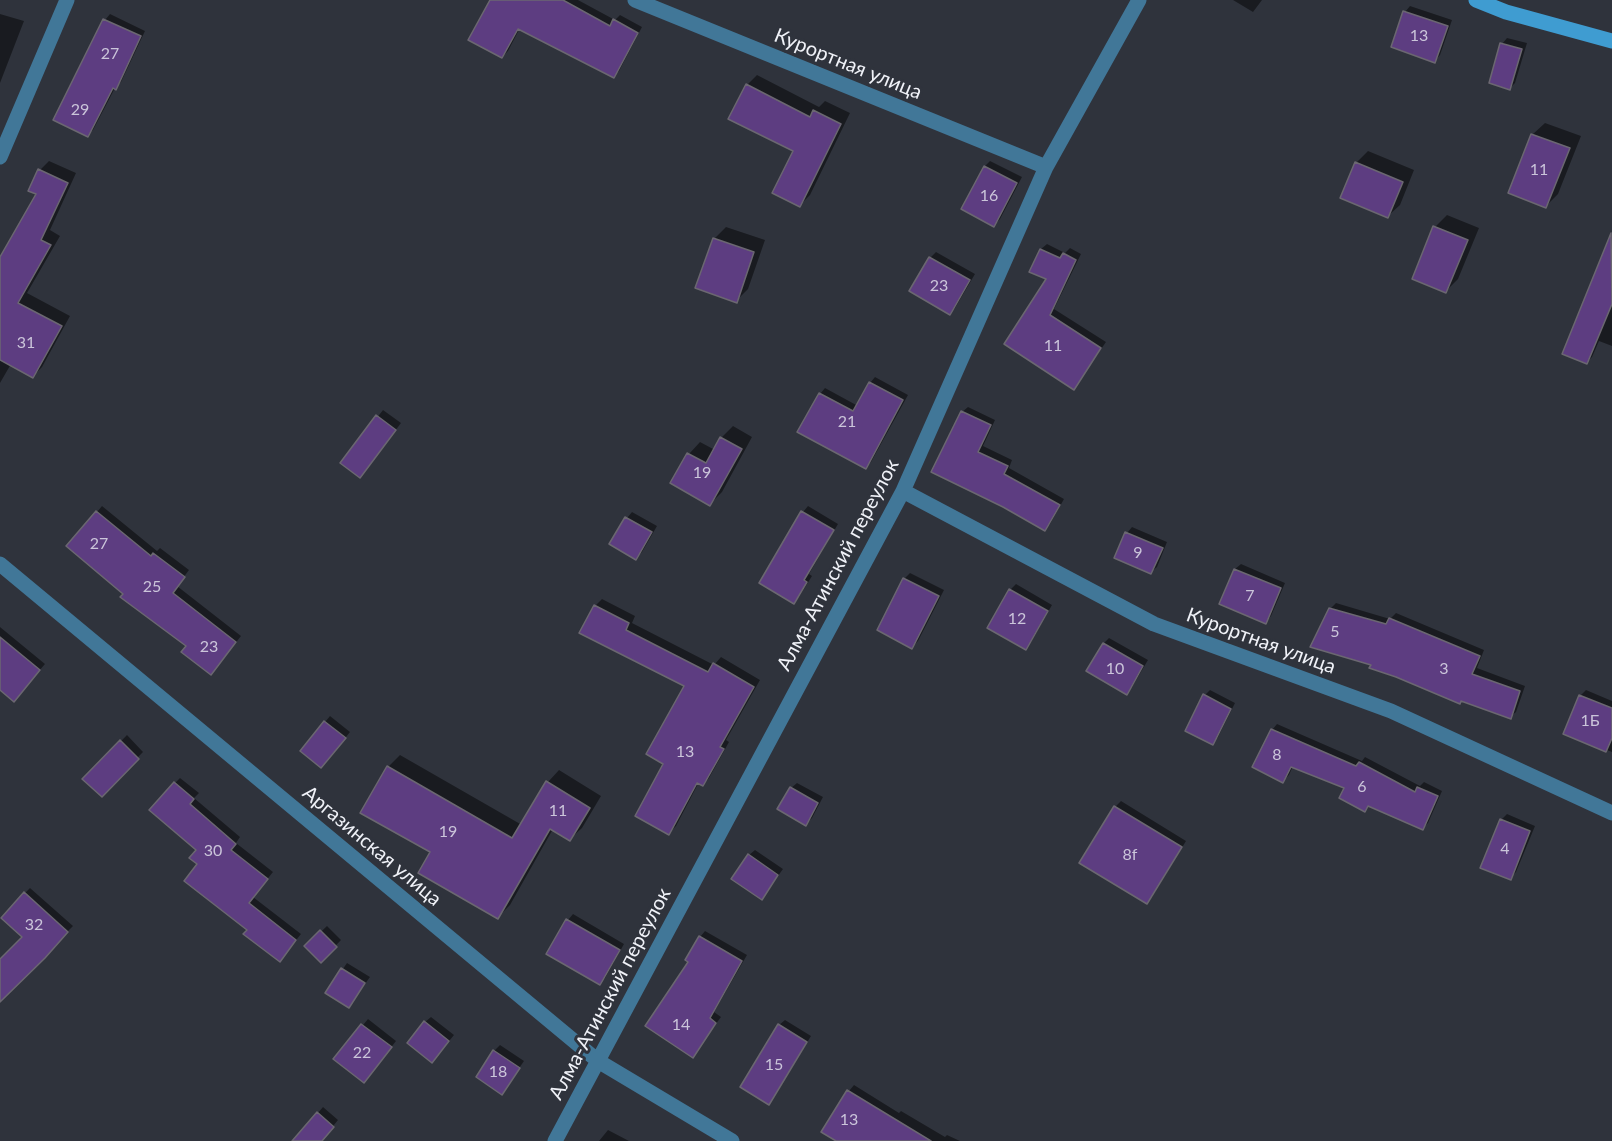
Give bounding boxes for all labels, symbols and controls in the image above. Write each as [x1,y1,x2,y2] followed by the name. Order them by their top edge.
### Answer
[771,23,925,105] street label: Курортная улица
[1410,26,1428,46] house number: 13
[101,44,119,64] house number: 27
[71,100,89,120] house number: 29
[1530,160,1548,180] house number: 11
[980,186,998,206] house number: 16
[930,276,948,296] house number: 23
[17,333,35,353] house number: 31
[1044,336,1062,356] house number: 11
[838,412,856,432] house number: 21
[772,455,904,675] street label: Алма-Атинский переулок
[693,463,711,483] house number: 19
[90,534,108,554] house number: 27
[1133,543,1143,563] house number: 9
[143,577,161,597] house number: 25
[1245,586,1255,606] house number: 7
[1183,603,1339,679] street label: Курортная улица
[1008,609,1026,629] house number: 12
[1330,622,1340,642] house number: 5
[200,637,218,657] house number: 23
[1106,659,1124,679] house number: 10
[1439,659,1449,679] house number: 3
[1580,711,1600,731] house number: 1Б
[676,742,694,762] house number: 13
[1272,745,1282,765] house number: 8
[1357,777,1367,797] house number: 6
[298,781,446,911] street label: Аргазинская улица
[549,801,567,821] house number: 11
[439,822,457,842] house number: 19
[1500,839,1510,859] house number: 4
[204,841,222,861] house number: 30
[1123,845,1137,865] house number: 8f
[544,884,676,1104] street label: Алма-Атинский переулок
[25,915,43,935] house number: 32
[672,1015,690,1035] house number: 14
[353,1043,371,1063] house number: 22
[765,1055,783,1075] house number: 15
[489,1062,507,1082] house number: 18
[840,1110,858,1130] house number: 13

